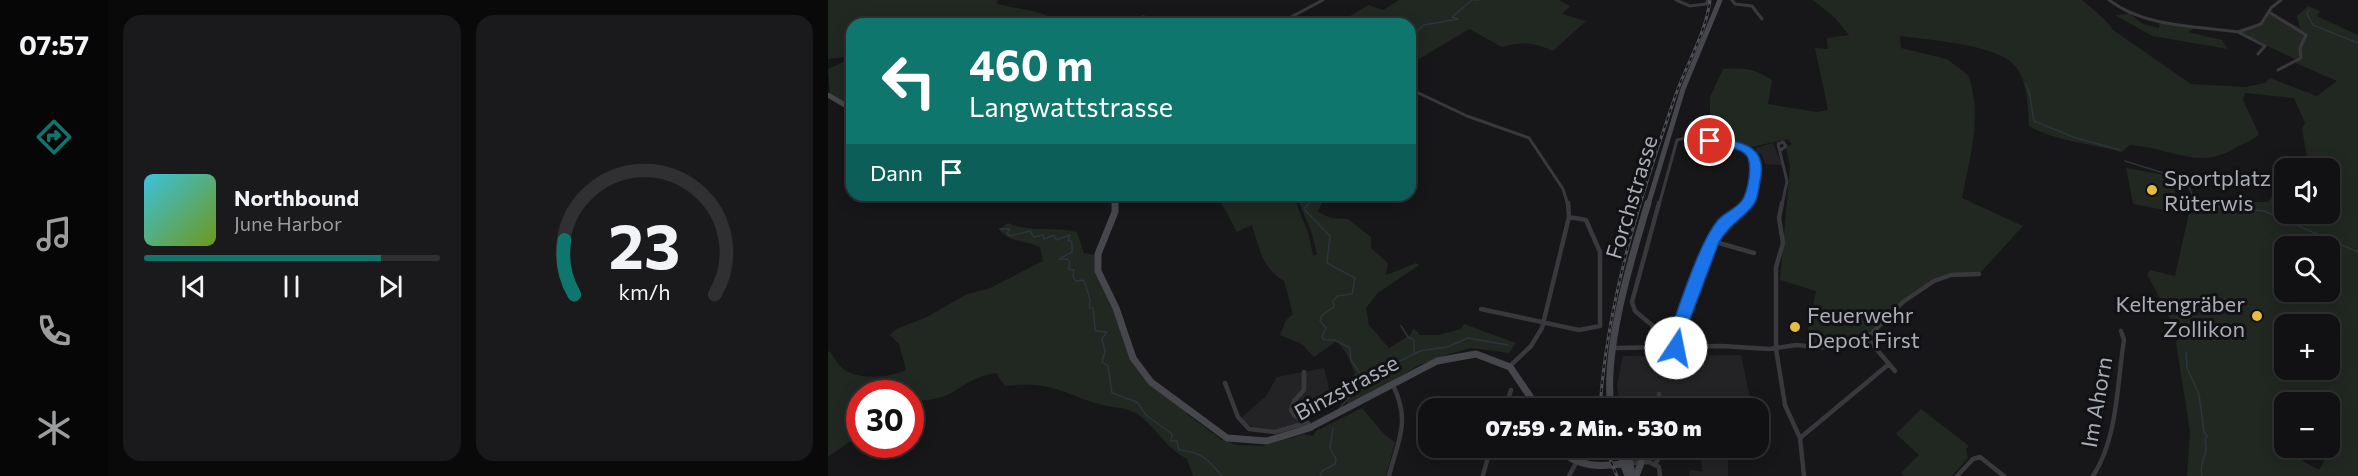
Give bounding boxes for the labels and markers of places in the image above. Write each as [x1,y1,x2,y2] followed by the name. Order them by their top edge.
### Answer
[1684,115,1735,166] pin
[2164,164,2271,216] place label: Sportplatz Rüterwis
[2145,183,2159,197] marker: Sportplatz Rüterwis
[2115,290,2245,342] place label: Keltengräber Zollikon
[1807,301,1920,353] place label: Feuerwehr Depot First
[2250,309,2264,323] marker: Keltengräber Zollikon
[1788,320,1802,334] marker: Feuerwehr Depot First

